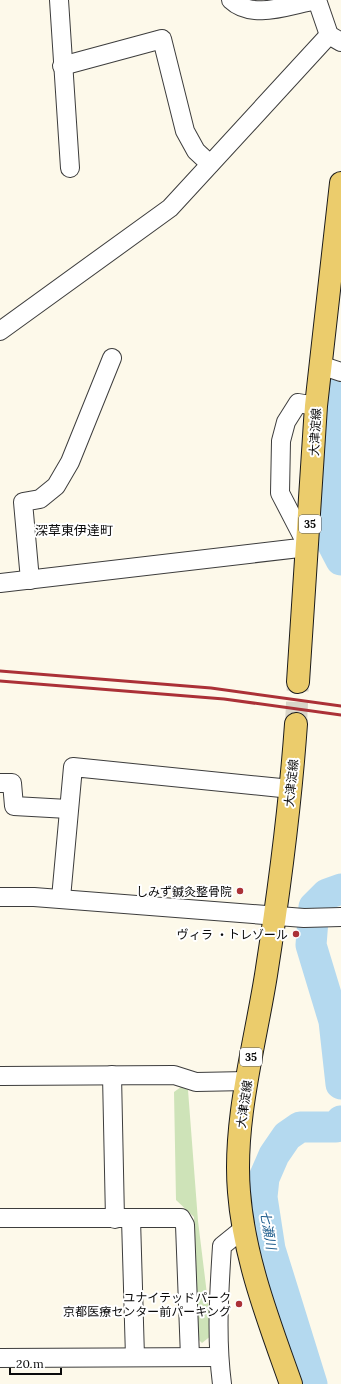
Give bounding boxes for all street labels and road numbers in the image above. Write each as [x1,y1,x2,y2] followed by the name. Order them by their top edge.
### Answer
[306,408,324,456] street label: 大津淀線
[299,515,321,533] road number: 35
[281,758,301,808] street label: 大津淀線
[240,1048,262,1066] road number: 35
[233,1079,255,1129] street label: 大津淀線

